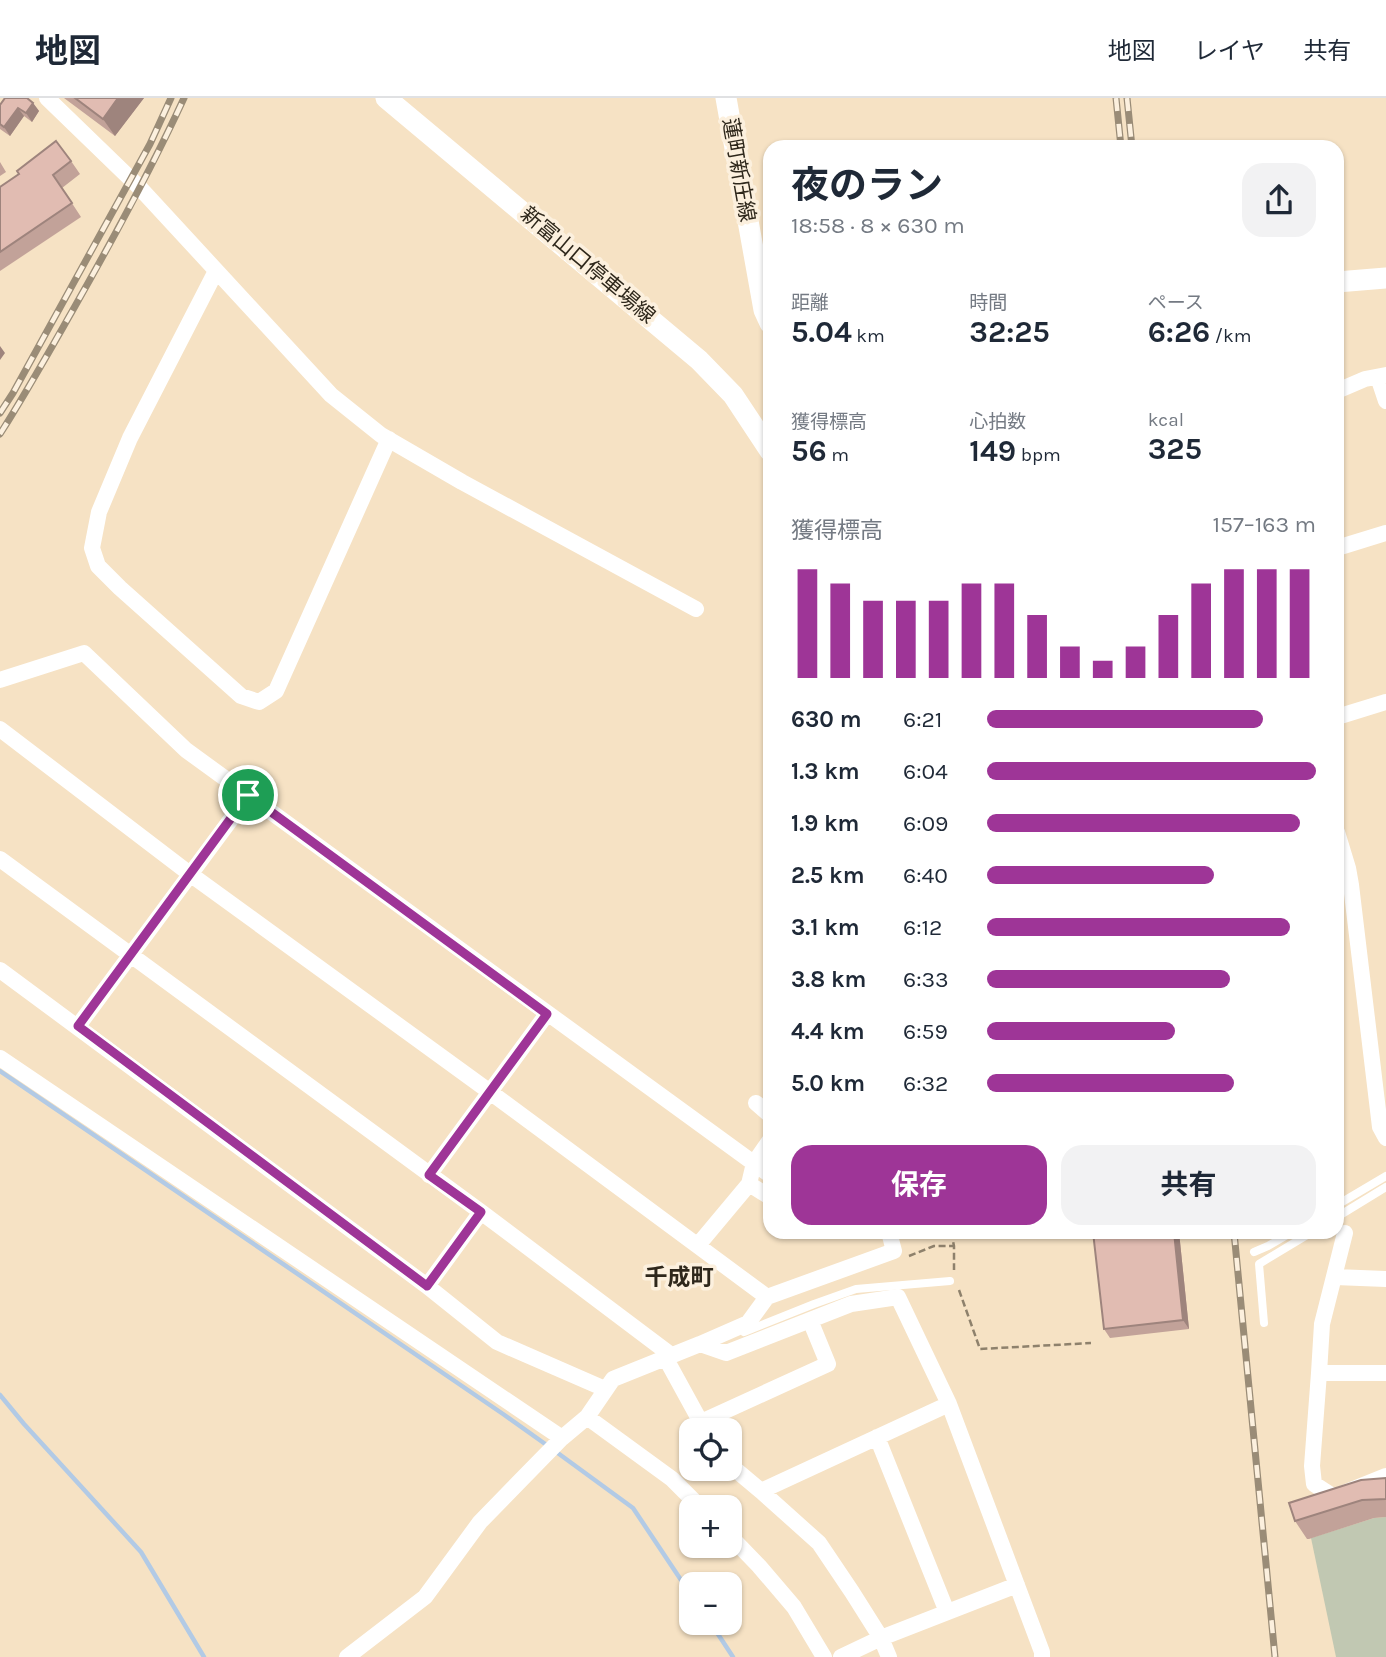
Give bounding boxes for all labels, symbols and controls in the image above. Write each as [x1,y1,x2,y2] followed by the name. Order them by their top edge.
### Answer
[35,32,101,70] text: 地図
[1108,37,1156,65] text: 地図
[1194,37,1265,65] text: レイヤ
[1303,37,1351,65] text: 共有
[718,116,760,224] street label: 蓮町新庄線
[791,163,943,208] text: 夜のラン
[1242,163,1316,237] button: share
[516,202,660,328] street label: 新富山口停車場線
[791,212,965,239] text: 18:58 · 8 × 630 m
[791,292,829,314] text: 距離
[969,292,1007,314] text: 時間
[1148,292,1204,314] text: ペース
[791,314,852,350] text: 5.04
[969,314,1050,350] text: 32:25
[1148,314,1210,350] text: 6:26
[852,325,885,347] text: km
[1210,325,1252,347] text: /km
[1148,409,1184,431] text: kcal
[791,411,867,433] text: 獲得標高
[969,411,1026,433] text: 心拍数
[1148,431,1202,467] text: 325
[791,433,827,469] text: 56
[969,433,1016,469] text: 149
[827,444,849,466] text: m
[1016,444,1061,466] text: bpm
[1212,511,1316,538] text: 157–163 m
[791,517,883,544] text: 獲得標高
[791,706,861,733] text: 630 m
[903,706,942,733] text: 6:21
[791,758,860,785] text: 1.3 km
[903,758,948,785] text: 6:04
[218,765,278,825] pin
[229,776,267,814] icon: arrive
[791,810,859,837] text: 1.9 km
[903,810,948,837] text: 6:09
[791,862,865,889] text: 2.5 km
[903,862,948,889] text: 6:40
[791,914,860,941] text: 3.1 km
[903,914,942,941] text: 6:12
[791,966,866,993] text: 3.8 km
[903,966,949,993] text: 6:33
[791,1018,865,1045] text: 4.4 km
[903,1018,948,1045] text: 6:59
[791,1070,865,1097] text: 5.0 km
[903,1070,948,1097] text: 6:32
[791,1145,1047,1225] button: 保存
[1061,1145,1316,1225] button: 共有
[645,1264,714,1291] district label: 千成町
[679,1418,742,1635] map controls
[679,1418,742,1481] button: locate
[679,1495,742,1558] button: +
[679,1572,742,1635] button: −

